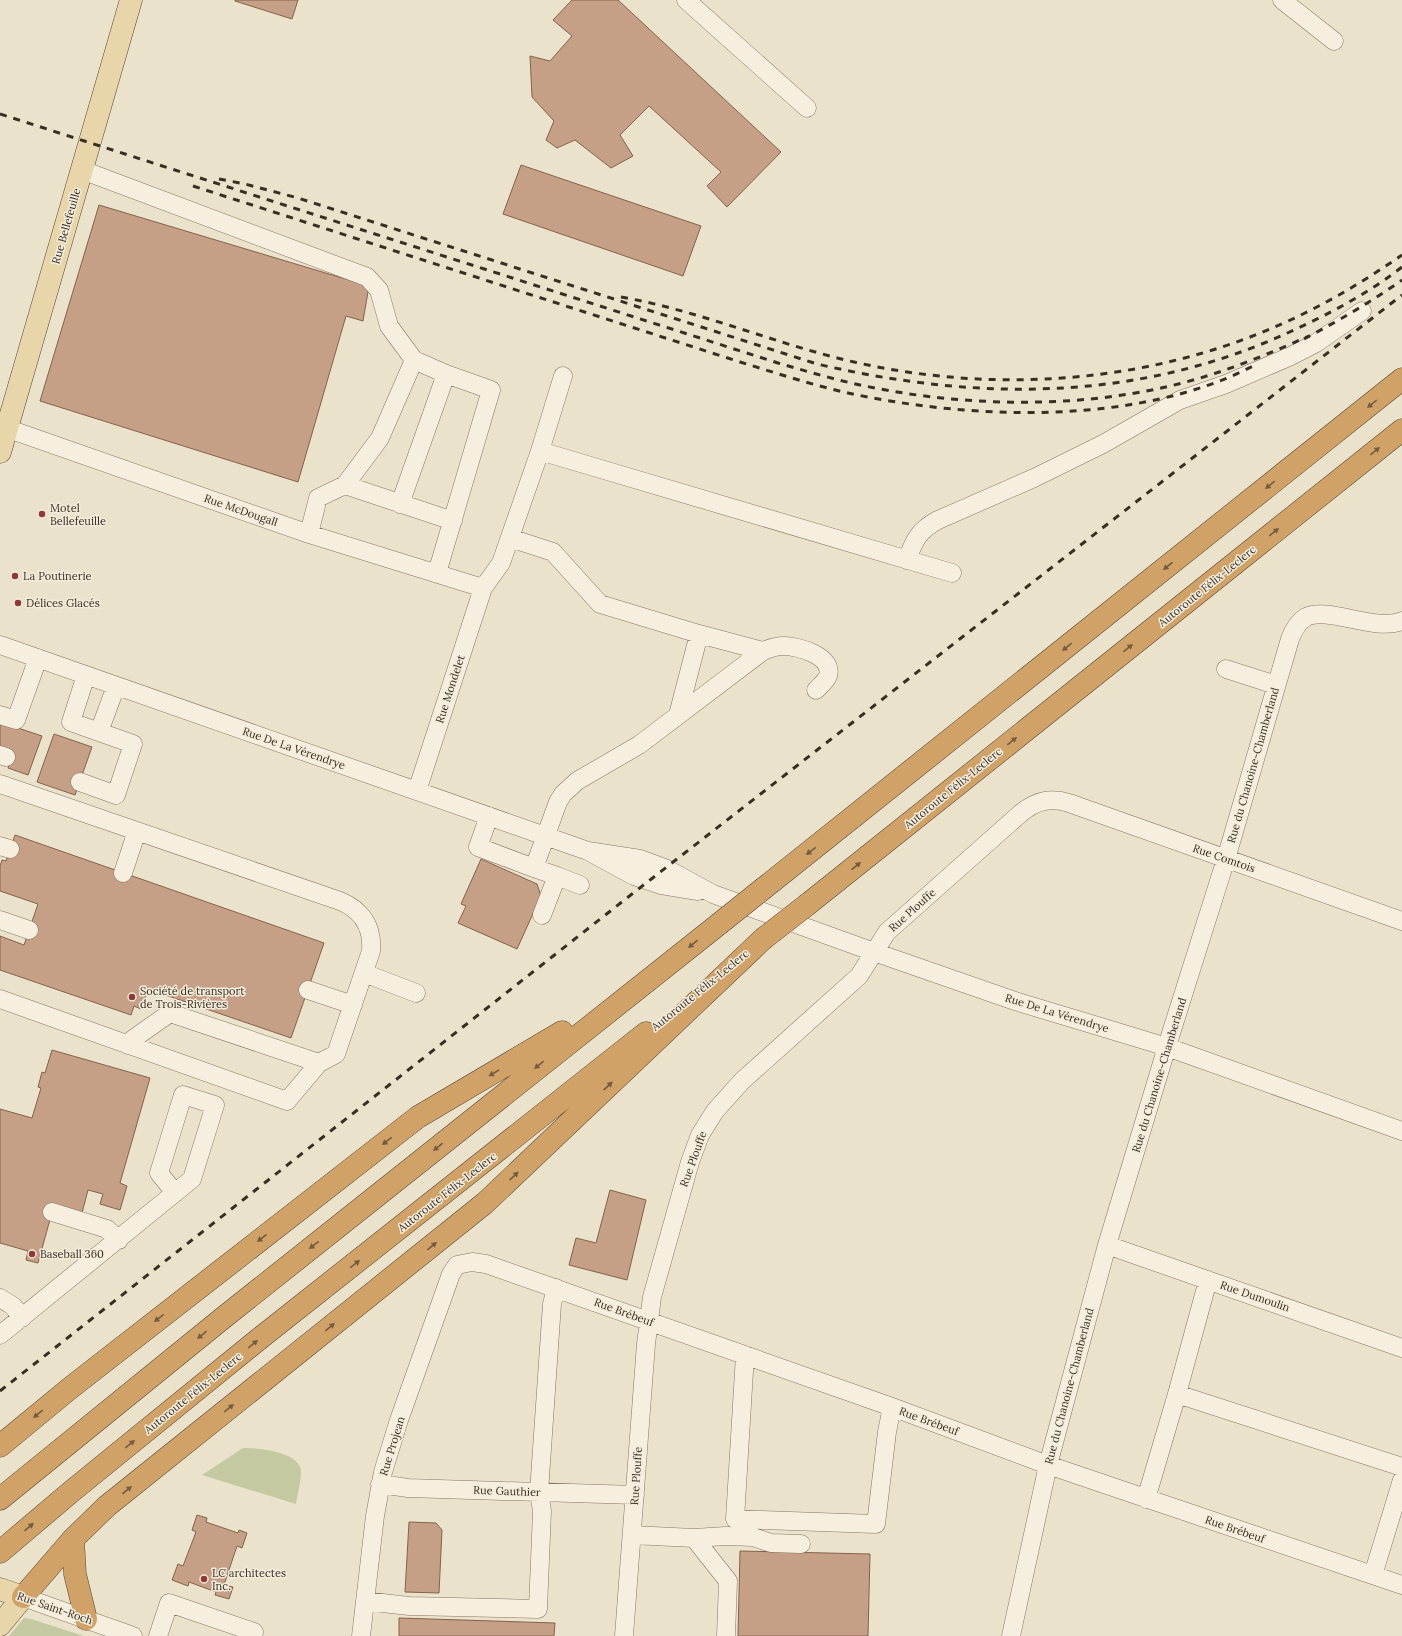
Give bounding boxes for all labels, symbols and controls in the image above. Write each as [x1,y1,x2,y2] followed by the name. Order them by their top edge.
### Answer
[48,186,84,266] street label: Rue Bellefeuille
[1366,399,1377,408] one-way arrow
[1370,447,1381,455] one-way arrow
[1264,480,1275,489] one-way arrow
[202,491,280,529] street label: Rue McDougall
[50,501,106,528] place label: Motel Bellefeuille
[37,509,47,519] marker: Motel Bellefeuille
[1268,528,1279,537] one-way arrow
[1155,542,1259,630] street label: Autoroute Félix-Leclerc
[1163,561,1174,570] one-way arrow
[23,569,92,583] place label: La Poutinerie
[10,571,20,581] marker: La Poutinerie
[26,596,100,610] place label: Délices Glacés
[13,598,23,608] marker: Délices Glacés
[1061,642,1072,651] one-way arrow
[1123,644,1134,653] one-way arrow
[432,652,468,725] street label: Rue Mondelet
[1224,685,1282,844] street label: Rue du Chanoine-Chamberland
[241,724,347,772] street label: Rue De La Vérendrye
[1007,736,1017,745] one-way arrow
[901,744,1005,832] street label: Autoroute Félix-Leclerc
[1191,841,1257,875] street label: Rue Comtois
[805,846,816,855] one-way arrow
[850,861,861,870] one-way arrow
[886,885,938,935] street label: Rue Plouffe
[688,940,699,948] one-way arrow
[648,946,752,1034] street label: Autoroute Félix-Leclerc
[140,984,245,1011] place label: Société de transport de Trois-Rivières
[1003,991,1111,1035] street label: Rue De La Vérendrye
[127,992,137,1002] marker: Société de transport de Trois-Rivières
[1129,995,1189,1154] street label: Rue du Chanoine-Chamberland
[534,1061,545,1070] one-way arrow
[489,1069,499,1077] one-way arrow
[603,1082,613,1091] one-way arrow
[676,1129,710,1189] street label: Rue Plouffe
[382,1137,393,1146] one-way arrow
[432,1142,443,1151] one-way arrow
[394,1149,499,1235] street label: Autoroute Félix-Leclerc
[509,1171,519,1181] one-way arrow
[257,1233,268,1242] one-way arrow
[309,1241,320,1249] one-way arrow
[426,1241,437,1250] one-way arrow
[40,1247,104,1261] place label: Baseball 360
[27,1249,37,1259] marker: Baseball 360
[349,1260,360,1268] one-way arrow
[1218,1278,1292,1315] street label: Rue Dumoulin
[592,1295,657,1330] street label: Rue Brébeuf
[1041,1306,1097,1466] street label: Rue du Chanoine-Chamberland
[154,1314,165,1323] one-way arrow
[324,1322,335,1331] one-way arrow
[196,1330,207,1339] one-way arrow
[247,1340,258,1349] one-way arrow
[141,1349,245,1437] street label: Autoroute Félix-Leclerc
[223,1404,234,1412] one-way arrow
[897,1404,962,1439] street label: Rue Brébeuf
[33,1409,44,1418] one-way arrow
[376,1414,408,1477] street label: Rue Projean
[124,1439,135,1448] one-way arrow
[627,1446,645,1506] street label: Rue Plouffe
[473,1483,541,1499] street label: Rue Gauthier
[122,1485,133,1494] one-way arrow
[1203,1512,1268,1546] street label: Rue Brébeuf
[24,1522,35,1531] one-way arrow
[212,1566,286,1593] place label: LC architectes Inc.
[199,1574,209,1584] marker: LC architectes Inc.
[15,1589,95,1628] street label: Rue Saint-Roch

